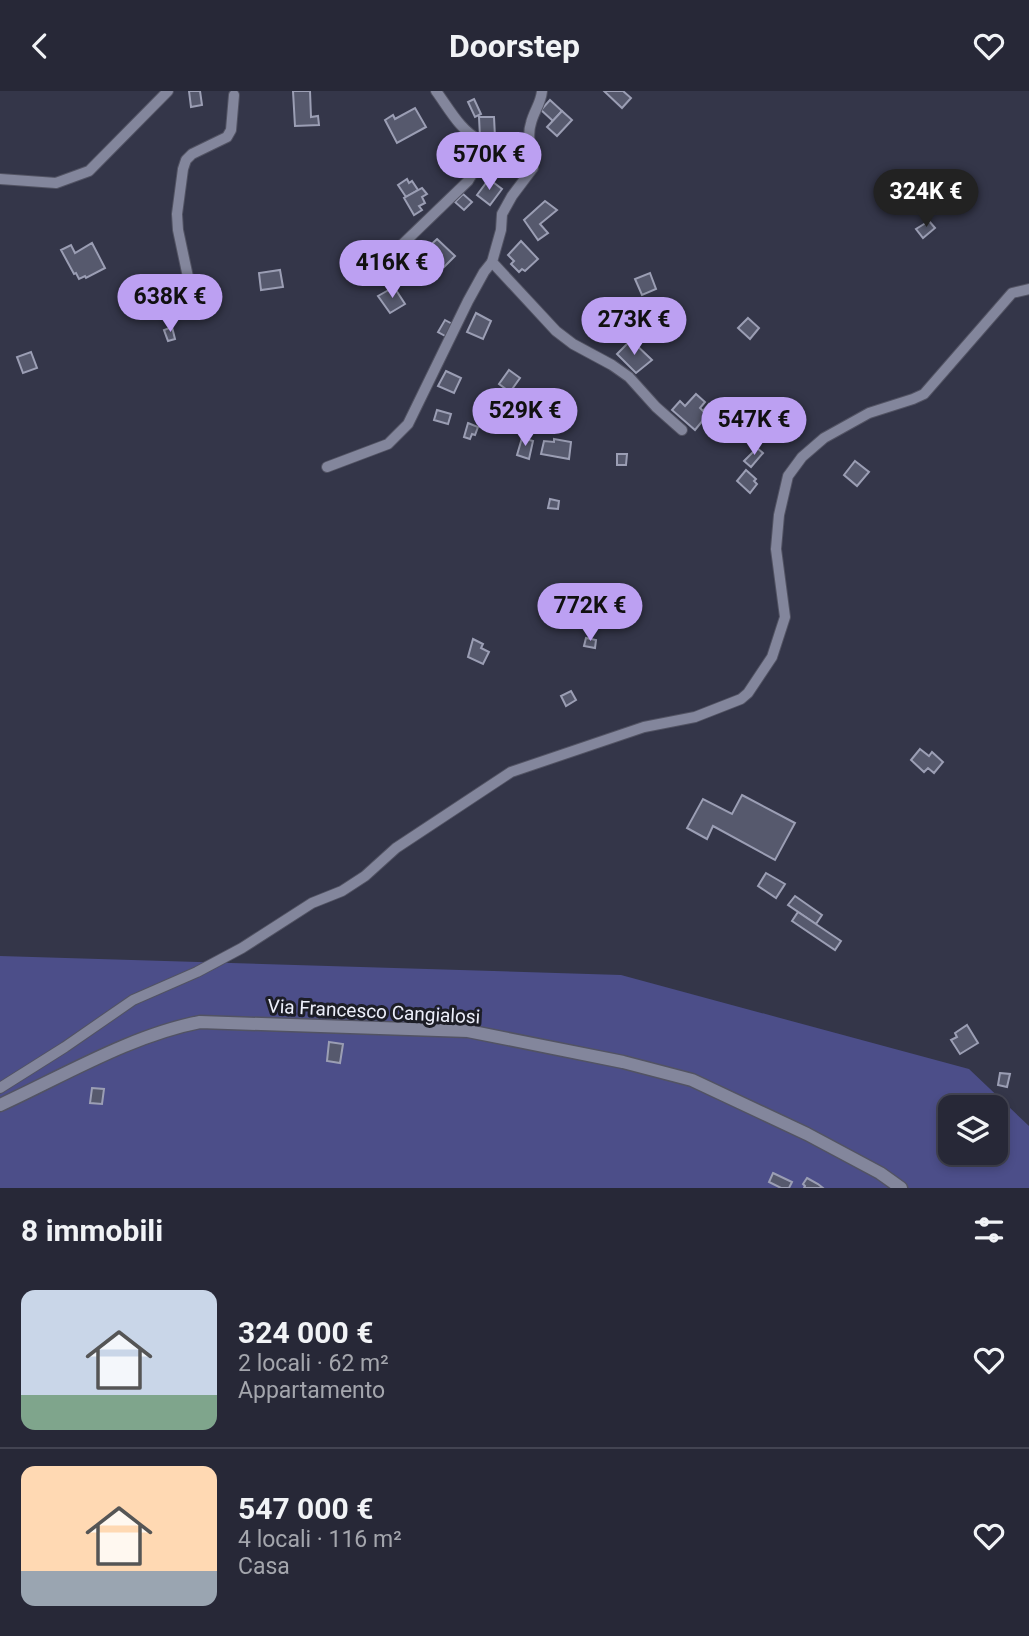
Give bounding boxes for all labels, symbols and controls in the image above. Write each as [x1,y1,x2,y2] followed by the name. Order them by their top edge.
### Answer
[21,27,59,65] icon: back
[449,27,580,65] text: Doorstep
[970,27,1008,65] icon: heart
[432,133,546,192] pin: 570K €
[452,141,526,168] text: 570K €
[869,169,983,229] pin: 324K €
[889,178,963,205] text: 324K €
[335,241,449,300] pin: 416K €
[355,249,429,276] text: 416K €
[113,275,227,334] pin: 638K €
[133,283,207,310] text: 638K €
[577,297,691,357] pin: 273K €
[597,306,671,333] text: 273K €
[468,389,582,448] pin: 529K €
[488,397,562,424] text: 529K €
[697,397,811,457] pin: 547K €
[717,406,791,433] text: 547K €
[533,583,647,643] pin: 772K €
[553,592,627,619] text: 772K €
[267,994,481,1029] street label: Via Francesco Cangialosi
[938,1095,1008,1165] map controls
[938,1095,1008,1165] button: layers
[970,1211,1008,1249] icon: filters
[21,1213,163,1248] text: 8 immobili
[238,1315,373,1350] text: 324 000 €
[77,1318,161,1402] icon: home
[970,1341,1008,1379] icon: heart
[238,1350,389,1377] text: 2 locali · 62 m²
[238,1377,385,1404] text: Appartamento
[238,1491,373,1526] text: 547 000 €
[77,1494,161,1578] icon: home
[970,1517,1008,1555] icon: heart
[238,1526,402,1553] text: 4 locali · 116 m²
[238,1553,290,1580] text: Casa

